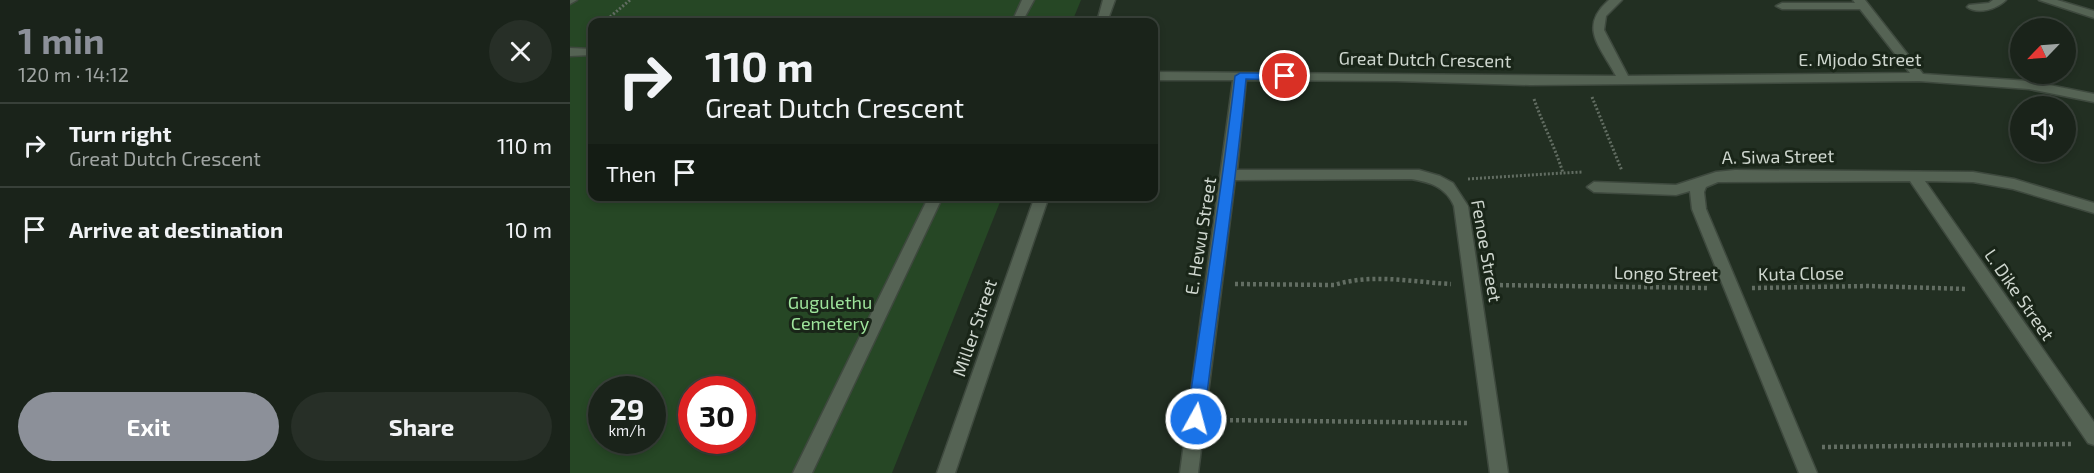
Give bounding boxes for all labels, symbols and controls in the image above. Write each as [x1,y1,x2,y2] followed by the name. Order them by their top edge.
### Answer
[18,18,105,61] text: 1 min
[2010,18,2076,84] north arrow
[2010,18,2076,162] map controls
[489,20,552,83] button: close
[705,40,814,90] text: 110 m
[606,42,684,120] icon: right
[1338,46,1512,72] street label: Great Dutch Crescent
[1798,48,1922,70] street label: E. Mjodo Street
[1259,50,1310,101] pin
[1268,59,1301,92] icon: arrive
[18,62,129,86] text: 120 m · 14:12
[705,91,964,123] text: Great Dutch Crescent
[2010,96,2076,162] button: sound
[69,120,171,146] text: Turn right
[18,129,51,162] icon: right
[497,132,552,158] text: 110 m
[1722,144,1835,168] street label: A. Siwa Street
[69,146,261,170] text: Great Dutch Crescent
[668,156,701,189] icon: arrive
[606,160,656,186] text: Then
[1180,175,1220,296] street label: E. Hewu Street
[1467,198,1507,304] street label: Fenoe Street
[18,213,51,246] icon: arrive
[69,216,283,242] text: Arrive at destination
[506,216,552,242] text: 10 m
[1980,245,2059,344] street label: L. Dike Street
[1614,261,1718,285] street label: Longo Street
[1758,261,1844,285] street label: Kuta Close
[947,276,1001,379] street label: Miller Street
[788,291,872,334] park label: Gugulethu Cemetery
[678,376,756,454] speed limit sign: 30
[1164,387,1228,451] position arrow
[609,390,645,426] text: 29
[18,392,279,461] button: Exit
[291,392,552,461] button: Share
[608,421,646,439] text: km/h

